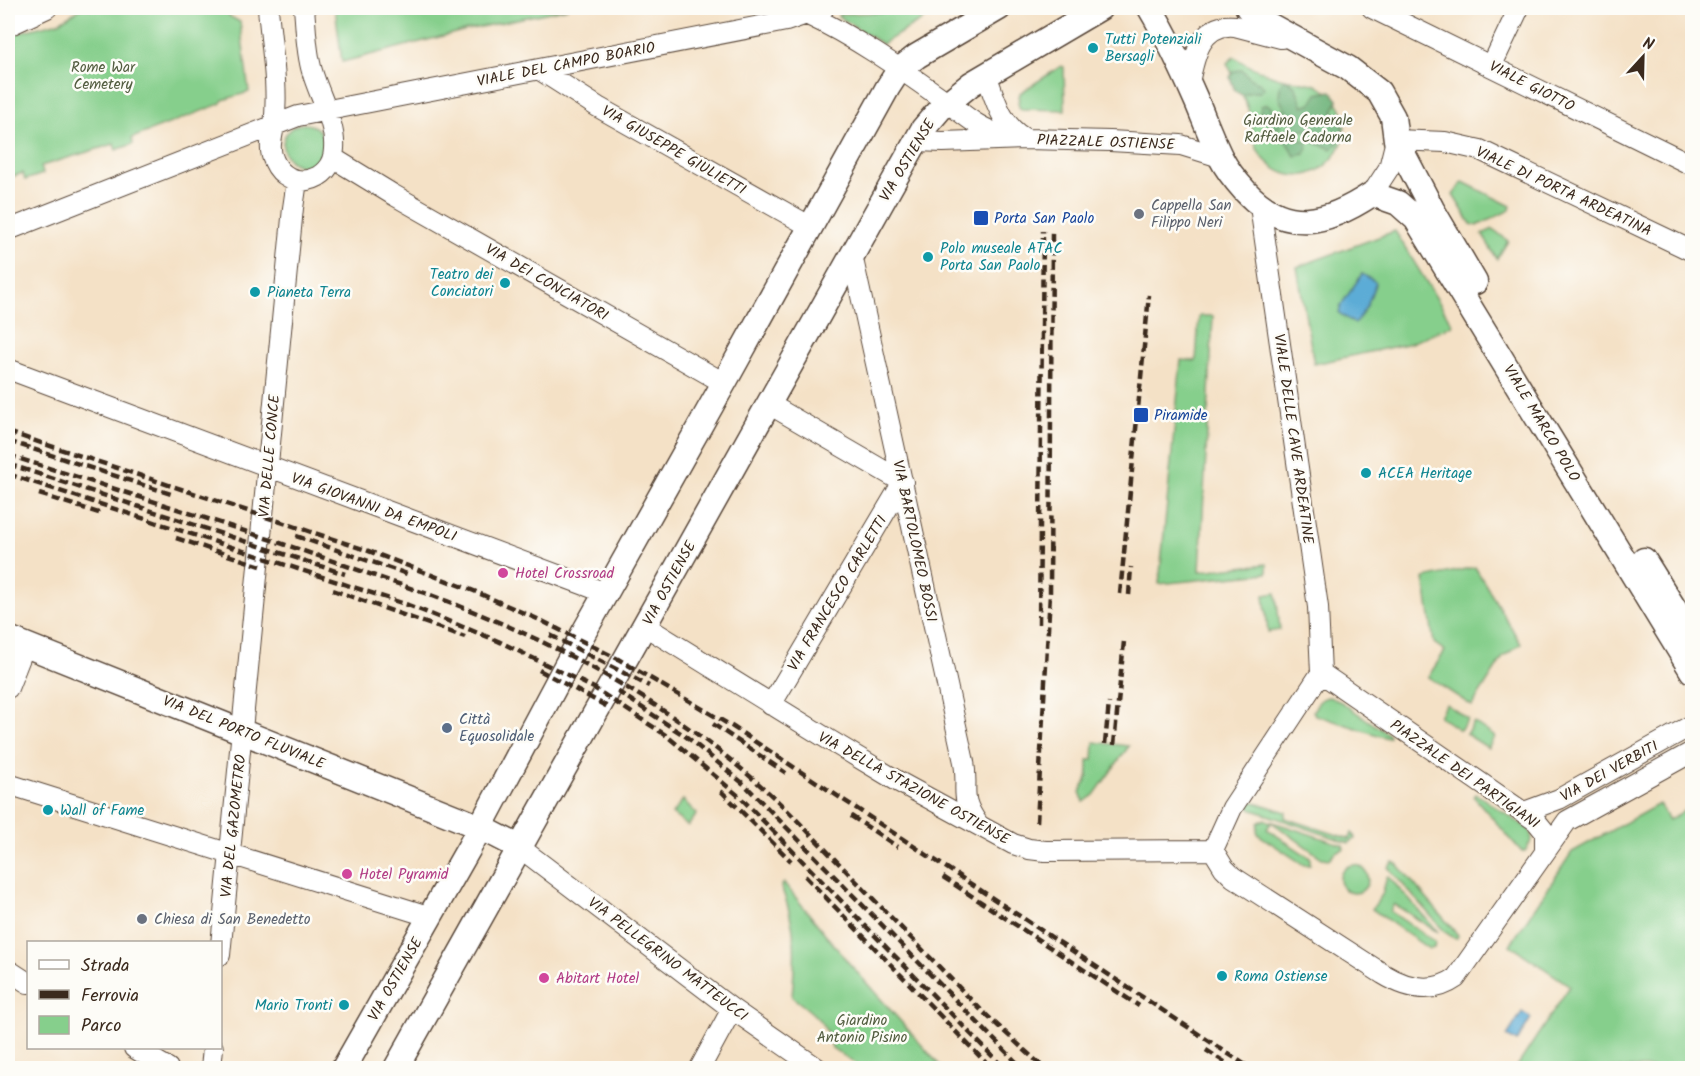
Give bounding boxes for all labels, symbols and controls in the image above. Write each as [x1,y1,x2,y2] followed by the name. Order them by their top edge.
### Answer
[1613,27,1673,87] north arrow
[1105,28,1203,69] place label: Tutti Potenziali Bersagli
[1639,31,1657,58] text: N
[475,36,657,94] street label: VIALE DEL CAMPO BOARIO
[1086,41,1100,55] marker: Tutti Potenziali Bersagli
[1485,55,1578,119] street label: VIALE GIOTTO
[71,56,136,97] park label: Rome War Cemetery
[597,100,751,202] street label: VIA GIUSEPPE GIULIETTI
[1243,109,1353,150] park label: Giardino Generale Raffaele Cadorna
[874,113,943,207] street label: VIA OSTIENSE
[1037,129,1177,157] street label: PIAZZALE OSTIENSE
[1472,141,1656,243] street label: VIALE DI PORTA ARDEATINA
[1151,194,1232,235] place label: Cappella San Filippo Neri
[994,207,1094,231] place label: Porta San Paolo
[1132,207,1146,221] marker: Cappella San Filippo Neri
[972,209,990,227] marker: Porta San Paolo
[940,237,1062,278] place label: Polo museale ATAC Porta San Paolo
[480,238,613,328] street label: VIA DEI CONCIATORI
[921,250,935,264] marker: Polo museale ATAC Porta San Paolo
[430,263,494,304] place label: Teatro dei Conciatori
[498,276,512,290] marker: Teatro dei Conciatori
[267,281,351,305] place label: Pianeta Terra
[248,285,262,299] marker: Pianeta Terra
[1266,332,1320,547] street label: VIALE DELLE CAVE ARDEATINE
[1497,360,1586,487] street label: VIALE MARCO POLO
[253,392,287,519] street label: VIA DELLE CONCE
[1154,404,1208,428] place label: Piramide
[1132,406,1150,424] marker: Piramide
[885,458,943,625] street label: VIA BARTOLOMEO BOSSI
[1378,462,1472,486] place label: ACEA Heritage
[1359,466,1373,480] marker: ACEA Heritage
[288,467,460,549] street label: VIA GIOVANNI DA EMPOLI
[782,511,894,676] street label: VIA FRANCESCO CARLETTI
[637,536,704,630] street label: VIA OSTIENSE
[515,562,614,586] place label: Hotel Crossroad
[496,566,510,580] marker: Hotel Crossroad
[159,689,330,777] street label: VIA DEL PORTO FLUVIALE
[459,708,535,749] place label: Città Equosolidale
[1385,714,1545,836] street label: PIAZZALE DEI PARTIGIANI
[440,721,454,735] marker: Città Equosolidale
[813,726,1015,852] street label: VIA DELLA STAZIONE OSTIENSE
[1556,735,1663,809] street label: VIA DEI VERBITI
[215,753,253,899] street label: VIA DEL GAZOMETRO
[60,799,144,823] place label: Wall of Fame
[41,803,55,817] marker: Wall of Fame
[359,863,449,887] place label: Hotel Pyramid
[340,867,354,881] marker: Hotel Pyramid
[582,891,753,1028] street label: VIA PELLEGRINO MATTEUCCI
[154,908,311,932] place label: Chiesa di San Benedetto
[135,912,149,926] marker: Chiesa di San Benedetto
[362,932,430,1026] street label: VIA OSTIENSE
[27,941,222,1049] legend
[81,952,129,981] text: Strada
[1234,965,1328,989] place label: Roma Ostiense
[556,967,640,991] place label: Abitart Hotel
[1215,969,1229,983] marker: Roma Ostiense
[537,971,551,985] marker: Abitart Hotel
[81,982,139,1011] text: Ferrovia
[255,994,333,1018] place label: Mario Tronti
[337,998,351,1012] marker: Mario Tronti
[817,1009,907,1050] park label: Giardino Antonio Pisino
[81,1012,121,1041] text: Parco

